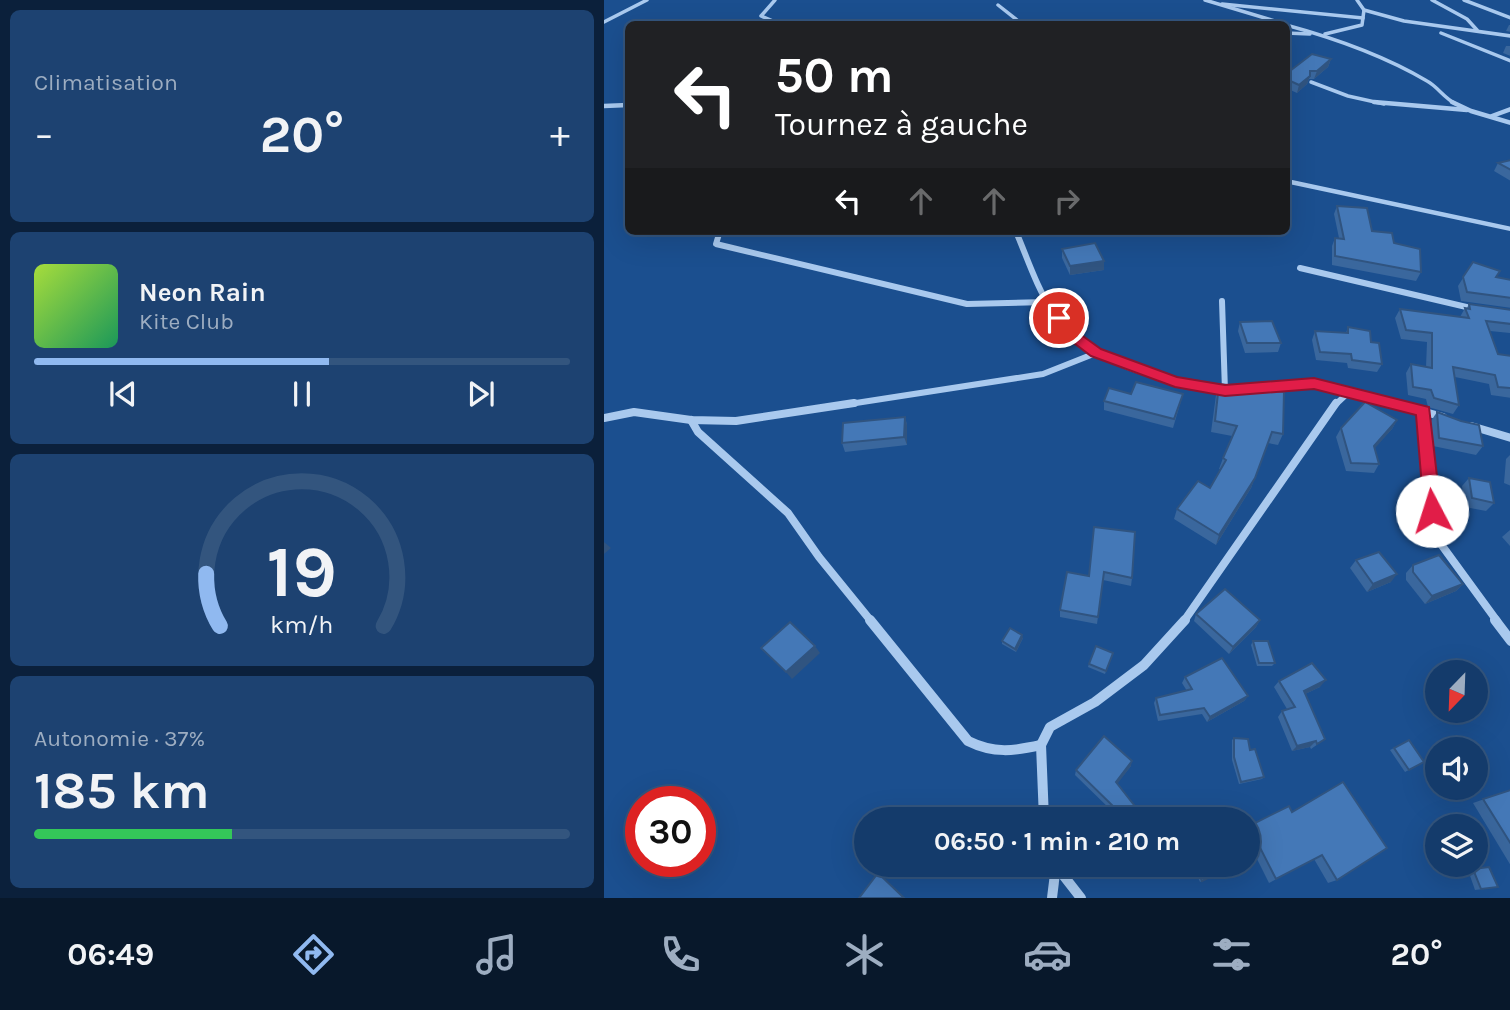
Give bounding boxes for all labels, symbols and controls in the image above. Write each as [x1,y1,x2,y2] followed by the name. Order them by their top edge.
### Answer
[775,47,893,104] text: 50 m
[660,49,751,140] icon: left
[34,69,178,96] text: Climatisation
[260,104,344,165] text: 20°
[775,106,1028,143] text: Tournez à gauche
[34,112,54,157] text: −
[550,112,570,157] text: +
[829,182,867,220] icon: left
[902,182,940,220] icon: ahead
[975,182,1013,220] icon: ahead
[1048,182,1086,220] icon: right
[139,277,266,308] text: Neon Rain
[1029,288,1089,348] pin
[1040,299,1078,337] icon: arrive
[139,308,234,335] text: Kite Club
[104,375,142,413] icon: previous
[283,375,321,413] icon: pause
[462,375,500,413] icon: next
[1395,474,1469,548] position arrow
[267,529,337,614] text: 19
[270,610,334,639] text: km/h
[1425,660,1488,723] north arrow
[1425,660,1488,877] map controls
[34,725,205,752] text: Autonomie · 37%
[1425,737,1488,800] button: sound
[34,760,210,821] text: 185 km
[625,786,716,877] speed limit sign: 30
[1425,814,1488,877] button: layers
[934,826,1180,857] text: 06:50 · 1 min · 210 m
[289,930,338,979] icon: directions
[472,930,521,979] icon: music
[656,930,705,979] icon: phone
[840,930,889,979] icon: climate
[1023,930,1072,979] icon: car
[1207,930,1256,979] icon: filters
[67,936,154,973] text: 06:49
[1391,936,1443,973] text: 20°

